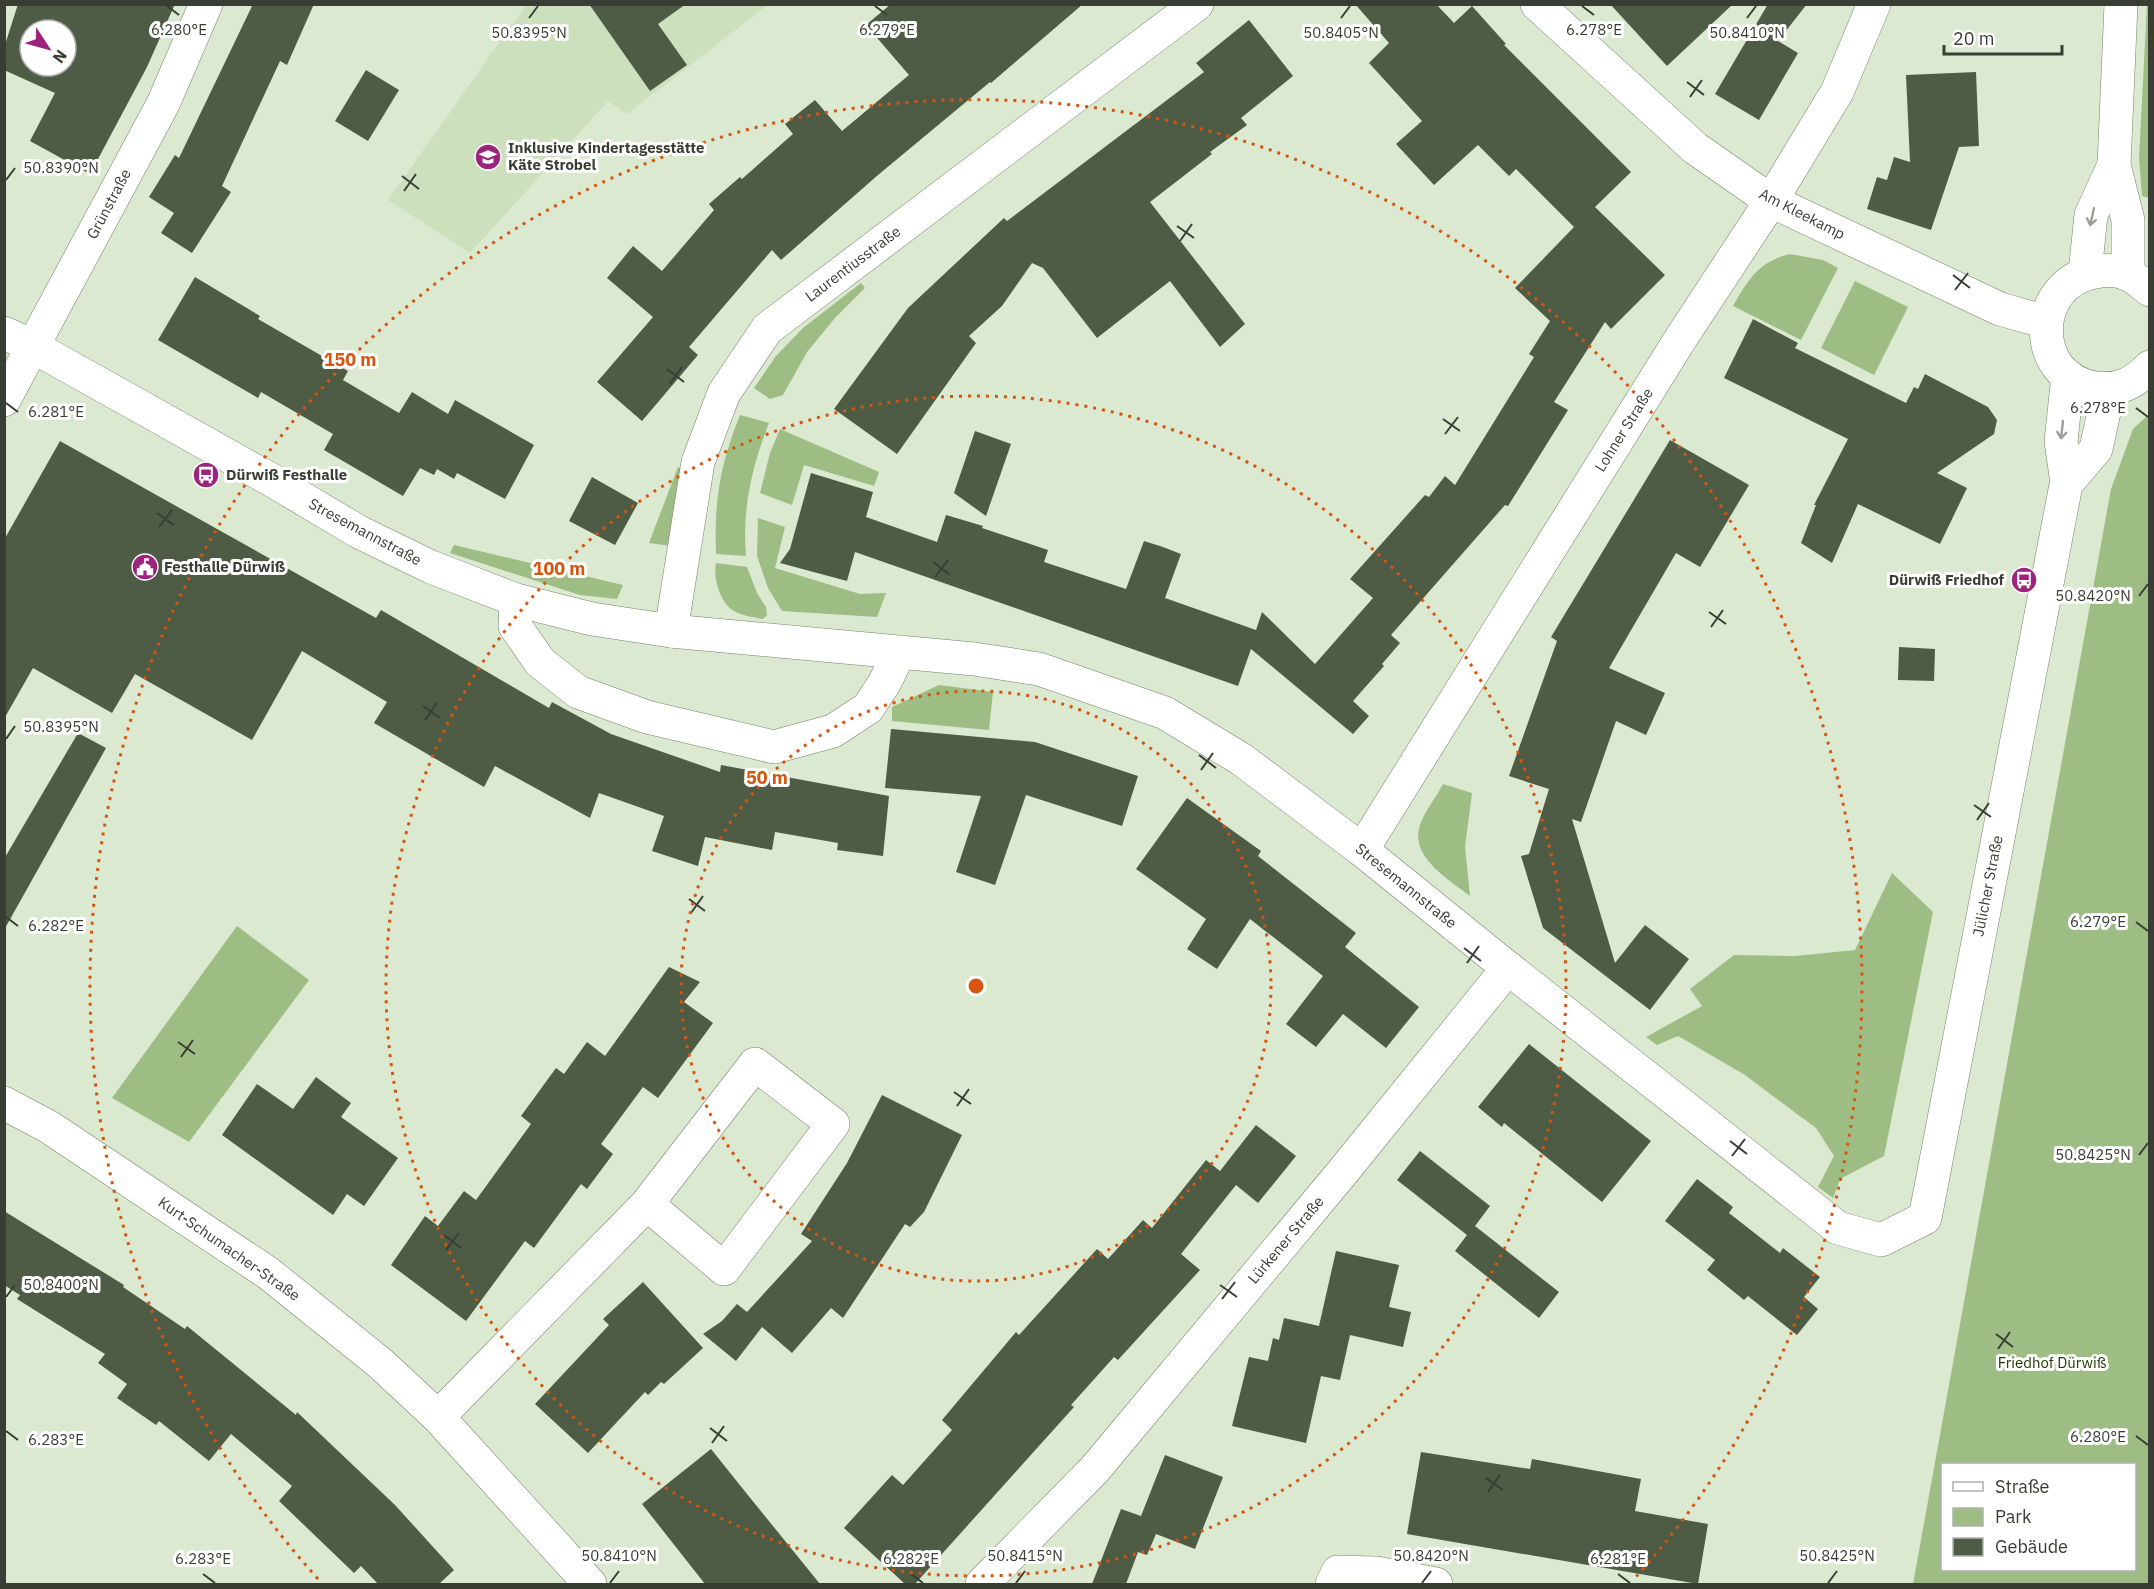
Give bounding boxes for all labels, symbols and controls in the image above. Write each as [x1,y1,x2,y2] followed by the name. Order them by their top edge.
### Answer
[18,18,78,78] north arrow
[1944,18,2062,56] scale bar
[151,20,207,39] text: 6.280°E
[859,20,915,39] text: 6.279°E
[1566,20,1622,39] text: 6.278°E
[491,23,567,42] text: 50.8395°N
[1303,23,1379,42] text: 50.8405°N
[1709,23,1785,42] text: 50.8410°N
[1953,27,1995,50] text: 20 m
[49,46,72,67] text: N
[508,138,704,174] place label: Inklusive Kindertagesstätte Käte Strobel
[473,142,503,172] school or university icon: Inklusive Kindertagesstätte Käte Strobel
[23,158,99,177] text: 50.8390°N
[82,165,135,242] street label: Grünstraße
[1756,184,1848,243] street label: Am Kleekamp
[2085,207,2097,226] one-way arrow
[801,221,904,306] street label: Laurentiusstraße
[324,348,376,371] text: 150 m
[1590,384,1657,475] street label: Lohner Straße
[2070,398,2126,417] text: 6.278°E
[28,402,84,421] text: 6.281°E
[2056,419,2067,439] one-way arrow
[191,460,221,490] bus stop icon: Dürwiß Festhalle
[226,465,347,484] place label: Dürwiß Festhalle
[306,494,425,569] street label: Stresemannstraße
[130,552,160,582] public building icon: Festhalle Dürwiß
[164,557,285,576] place label: Festhalle Dürwiß
[533,557,585,580] text: 100 m
[2009,565,2039,595] bus stop icon: Dürwiß Friedhof
[1889,570,2005,589] place label: Dürwiß Friedhof
[2055,586,2131,605] text: 50.8420°N
[23,717,99,736] text: 50.8395°N
[746,766,788,789] text: 50 m
[1968,834,2007,938] street label: Jülicher Straße
[1352,839,1461,932] street label: Stresemannstraße
[2070,912,2126,931] text: 6.279°E
[28,916,84,935] text: 6.282°E
[966,976,986,996] centre of rings
[2055,1145,2131,1164] text: 50.8425°N
[155,1192,304,1305] street label: Kurt-Schumacher-Straße
[1244,1192,1328,1287] street label: Lürkener Straße
[23,1275,99,1294] text: 50.8400°N
[1998,1353,2107,1372] park label: Friedhof Dürwiß
[2070,1427,2126,1446] text: 6.280°E
[28,1430,84,1449] text: 6.283°E
[1941,1463,2136,1571] legend
[1995,1475,2049,1498] text: Straße
[1995,1505,2032,1528] text: Park
[1995,1535,2068,1558] text: Gebäude
[581,1546,657,1565] text: 50.8410°N
[987,1546,1063,1565] text: 50.8415°N
[1393,1546,1469,1565] text: 50.8420°N
[1799,1546,1875,1565] text: 50.8425°N
[175,1549,231,1568] text: 6.283°E
[883,1549,939,1568] text: 6.282°E
[1590,1549,1646,1568] text: 6.281°E

